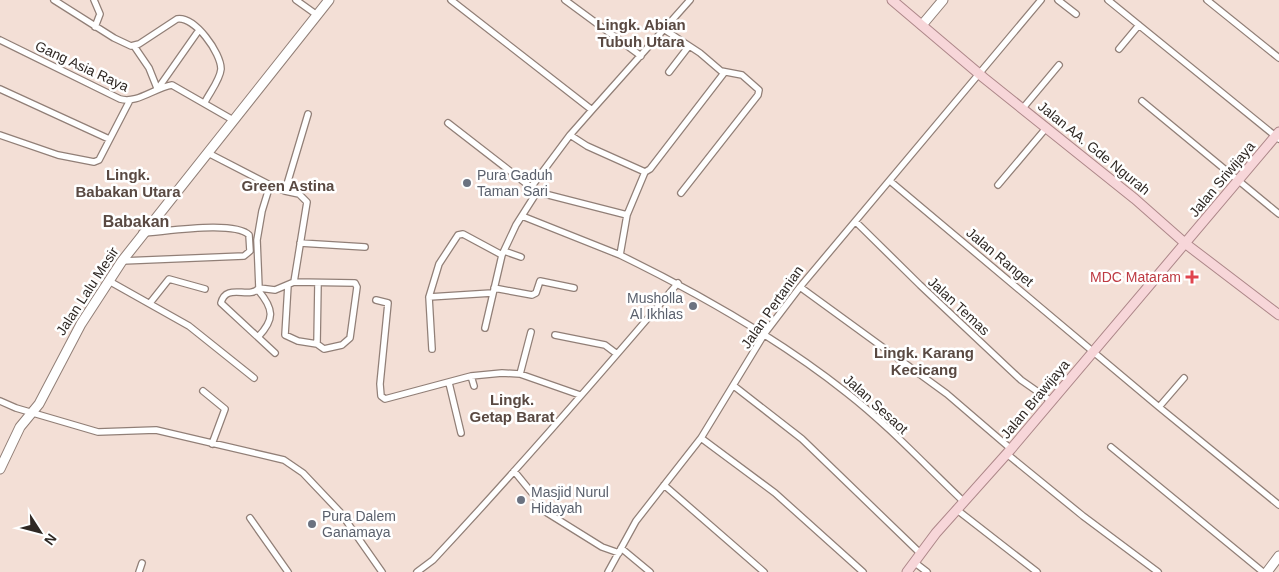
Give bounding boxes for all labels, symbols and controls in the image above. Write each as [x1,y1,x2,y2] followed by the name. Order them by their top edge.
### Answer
[596,16,686,50] district label: Lingk. Abian Tubuh Utara
[33,37,131,95] street label: Gang Asia Raya
[1035,98,1153,198] street label: Jalan AA. Gde Ngurah
[1186,138,1258,220] street label: Jalan Sriwijaya
[75,166,181,200] district label: Lingk. Babakan Utara
[477,167,553,199] place label: Pura Gaduh Taman Sari
[242,177,335,194] district label: Green Astina
[461,177,473,189] marker: Pura Gaduh Taman Sari
[103,213,169,230] district label: Babakan
[963,224,1037,290] street label: Jalan Ranget
[53,244,122,338] street label: Jalan Lalu Mesir
[738,263,806,351] street label: Jalan Pertanian
[1090,269,1181,285] place label: MDC Mataram
[1185,270,1199,284] marker: MDC Mataram
[925,273,993,339] street label: Jalan Temas
[627,290,683,322] place label: Musholla Al Ikhlas
[687,300,699,312] marker: Musholla Al Ikhlas
[874,344,974,378] district label: Lingk. Karang Kecicang
[997,356,1073,442] street label: Jalan Brawijaya
[841,371,912,437] street label: Jalan Sesaot
[469,391,555,425] district label: Lingk. Getap Barat
[531,484,609,516] place label: Masjid Nurul Hidayah
[515,494,527,506] marker: Masjid Nurul Hidayah
[15,507,65,557] north arrow
[322,508,396,540] place label: Pura Dalem Ganamaya
[306,518,318,530] marker: Pura Dalem Ganamaya
[41,531,60,548] text: N

